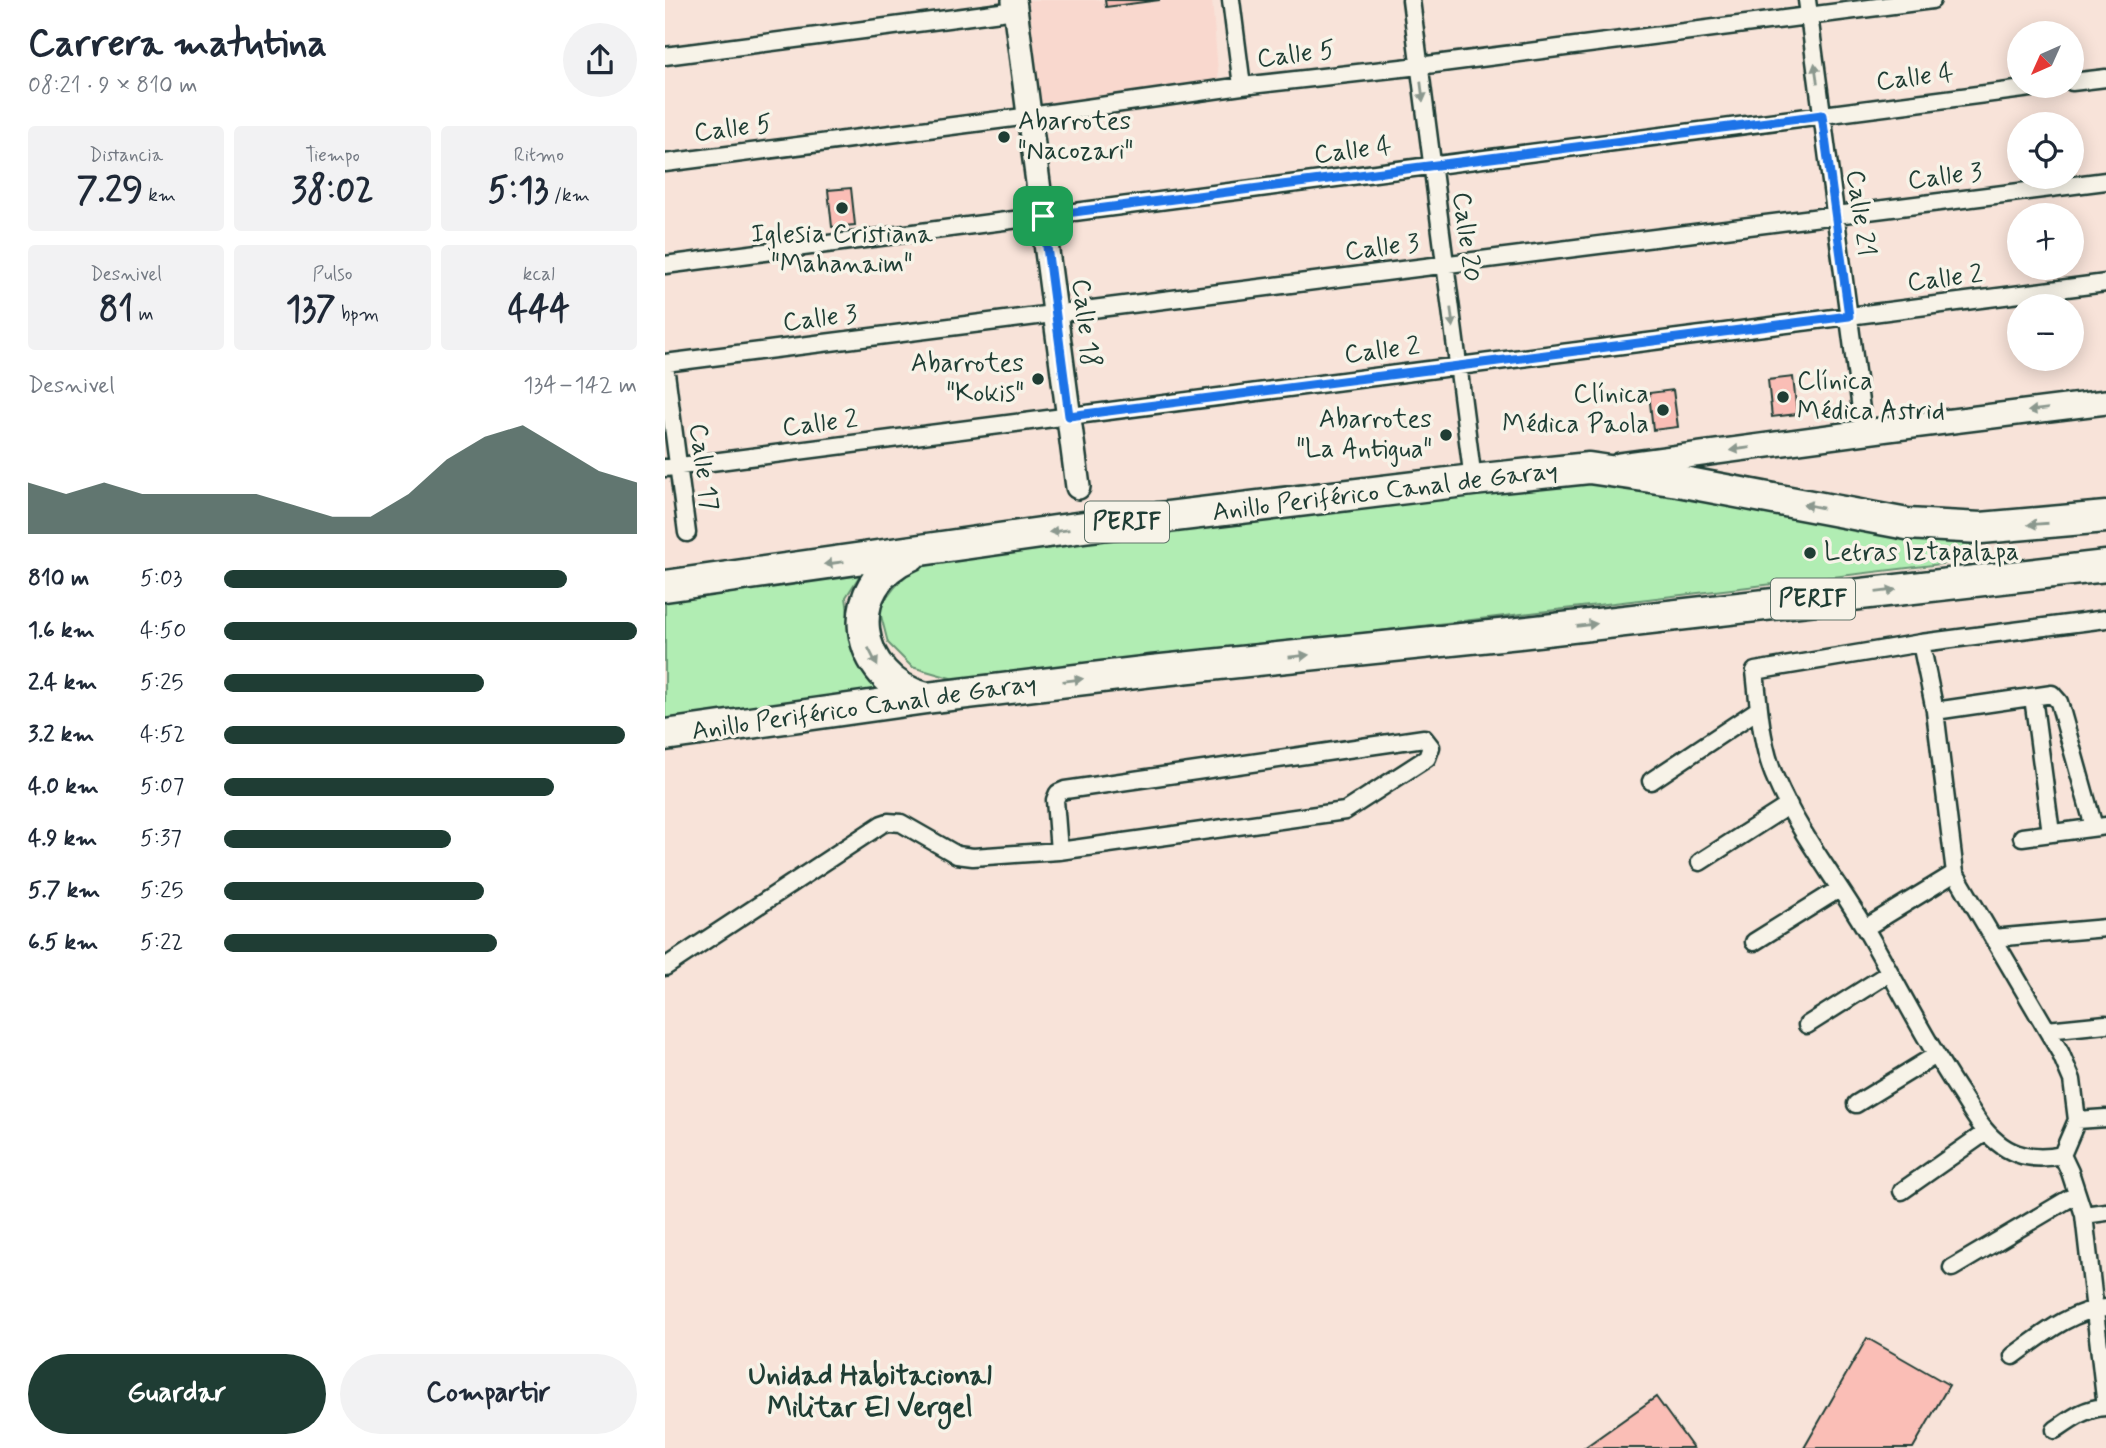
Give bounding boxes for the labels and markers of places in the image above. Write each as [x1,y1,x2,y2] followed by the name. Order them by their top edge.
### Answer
[1018,105,1133,169] place label: Abarrotes "Nacozari"
[996,129,1012,145] marker: Abarrotes "Nacozari"
[1013,186,1073,246] pin
[834,200,850,216] marker: Iglesia Cristiana "Mahanaim"
[751,218,933,282] place label: Iglesia Cristiana "Mahanaim"
[911,347,1024,411] place label: Abarrotes "Kokis"
[1797,365,1945,429] place label: Clínica Médica Astrid
[1030,371,1046,387] marker: Abarrotes "Kokis"
[1502,378,1649,442] place label: Clínica Médica Paola
[1775,389,1791,405] marker: Clínica Médica Astrid
[1655,402,1671,418] marker: Clínica Médica Paola
[1296,403,1432,467] place label: Abarrotes "La Antigua"
[1438,427,1454,443] marker: Abarrotes "La Antigua"
[1824,536,2019,570] place label: Letras Iztapalapa
[1802,545,1818,561] marker: Letras Iztapalapa

